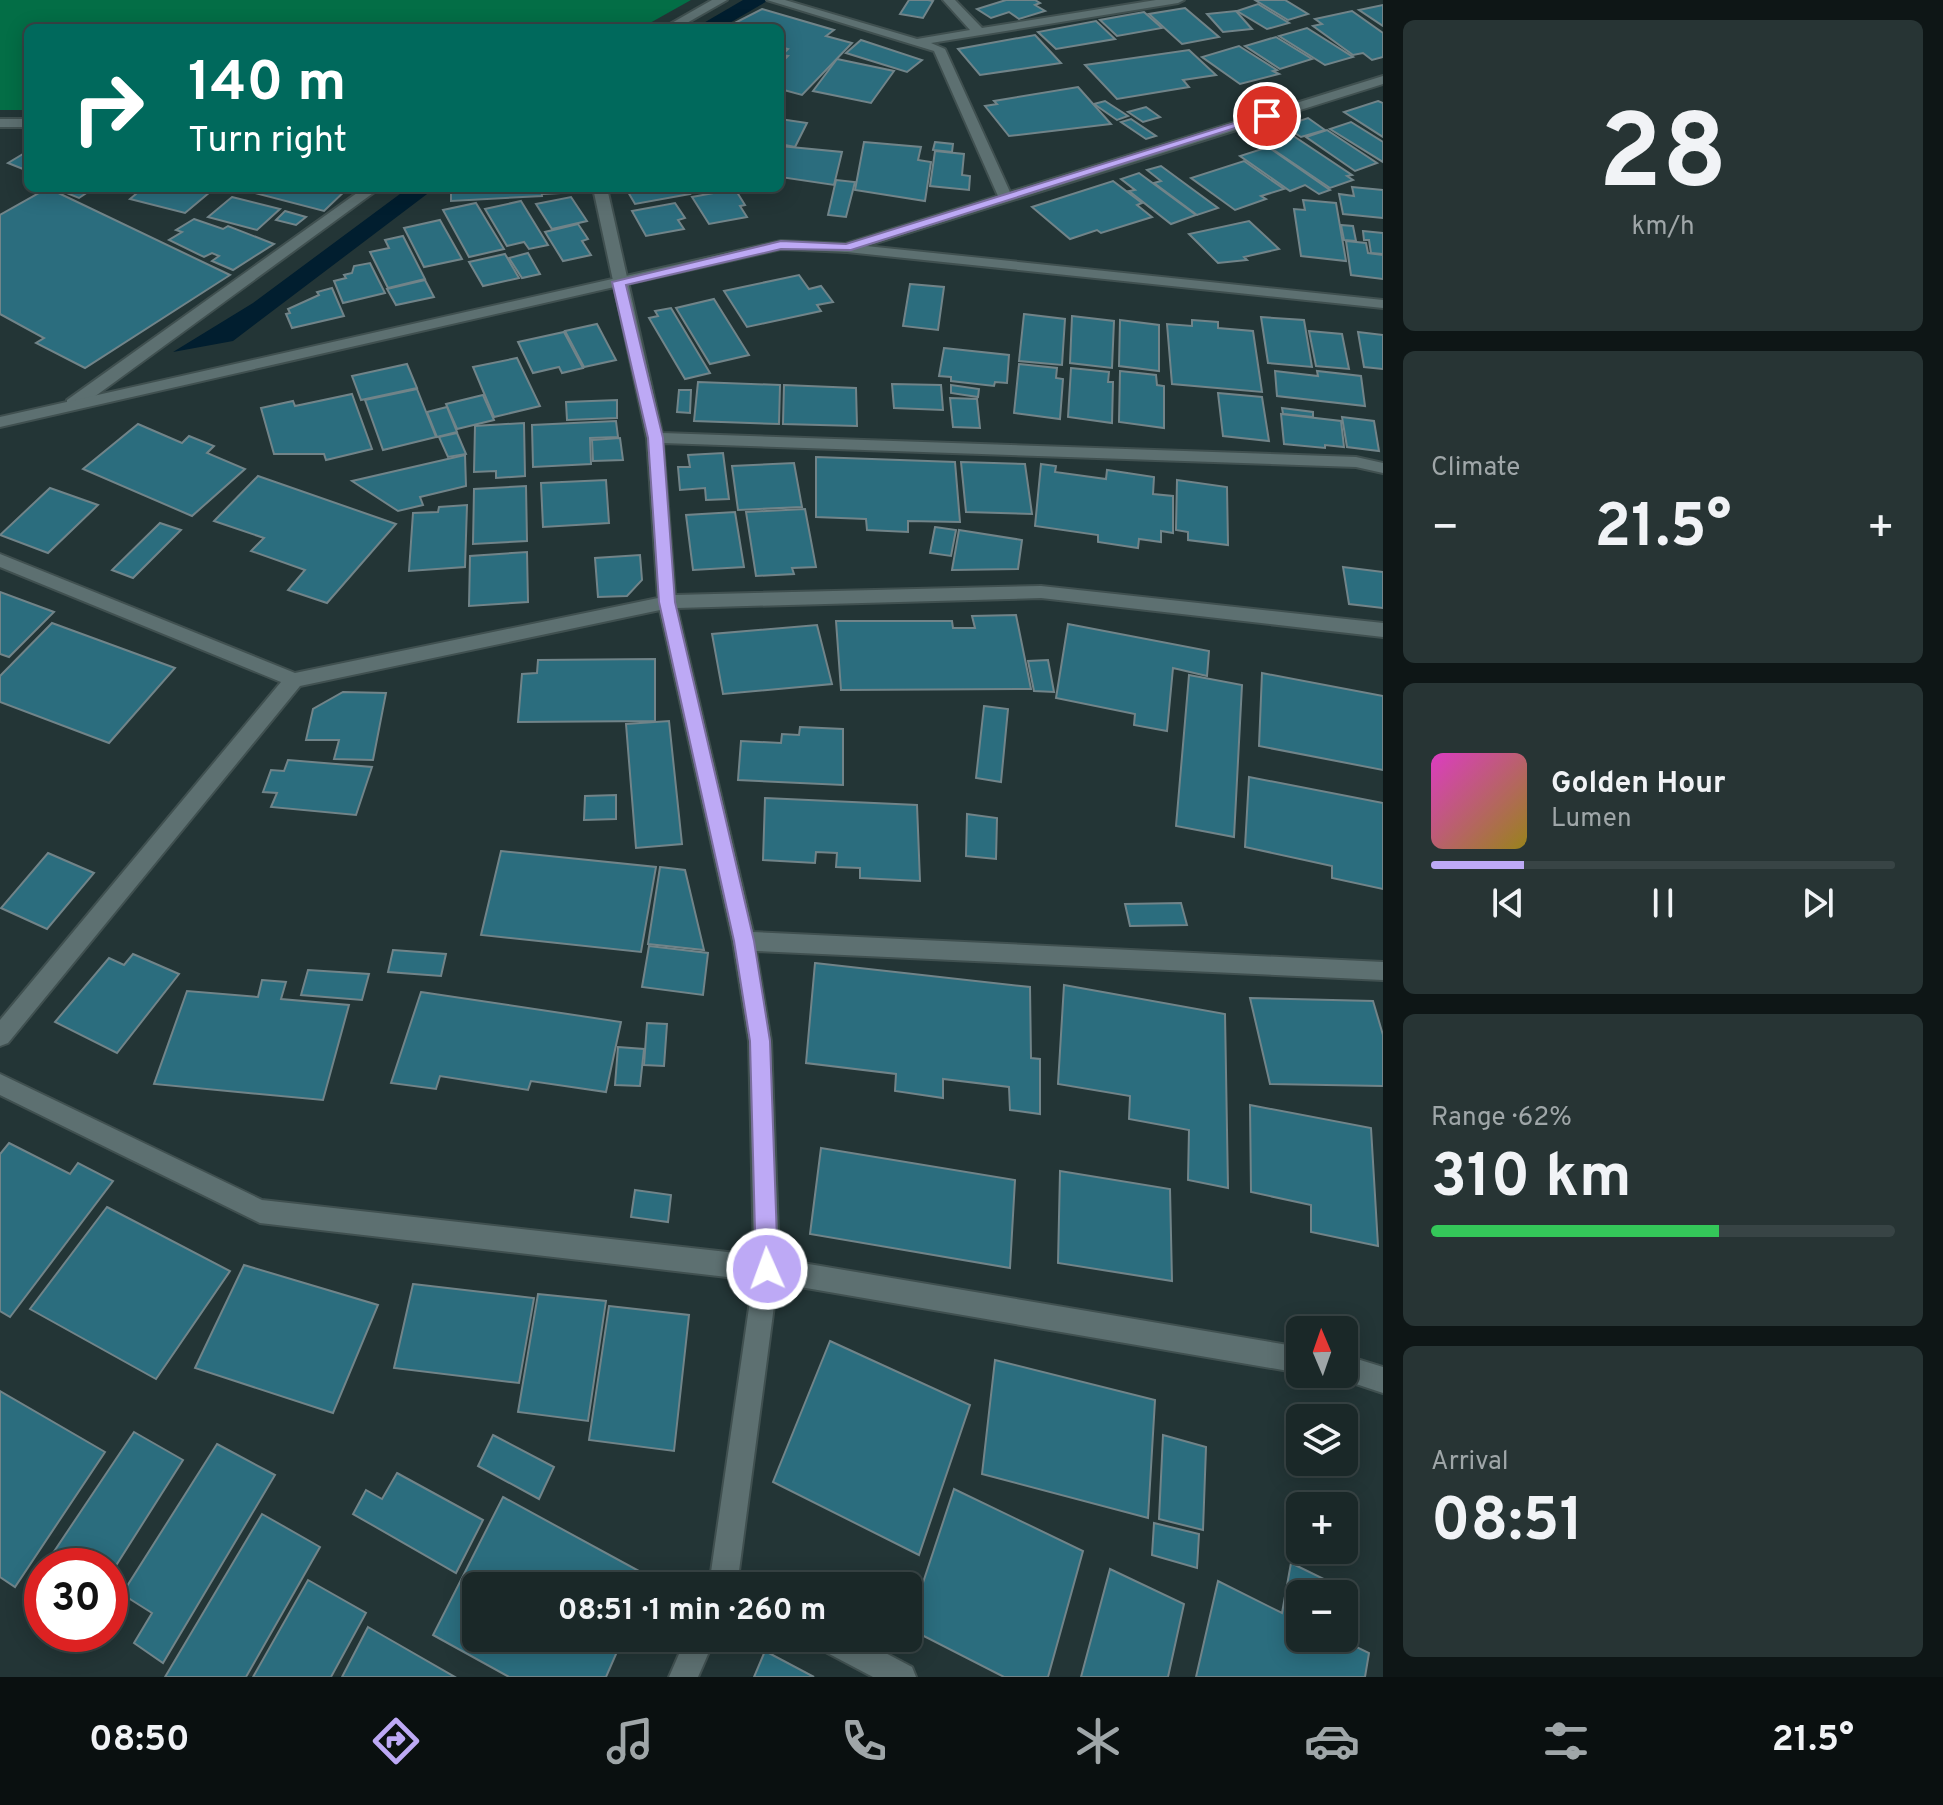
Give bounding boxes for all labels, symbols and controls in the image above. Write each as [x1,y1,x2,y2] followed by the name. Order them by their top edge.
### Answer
[188,50,346,120] text: 140 m
[56,56,160,160] icon: right
[1233,82,1301,150] pin
[1598,93,1728,225] text: 28
[1245,94,1289,138] icon: arrive
[188,119,347,165] text: Turn right
[1631,211,1695,244] text: km/h
[1431,452,1520,485] text: Climate
[1594,492,1732,568] text: 21.5°
[1431,502,1459,558] text: −
[1867,502,1895,558] text: +
[1551,766,1725,803] text: Golden Hour
[1551,803,1632,836] text: Lumen
[1486,881,1530,925] icon: previous
[1641,881,1685,925] icon: pause
[1796,881,1840,925] icon: next
[1431,1102,1572,1135] text: Range · 62%
[1431,1142,1632,1218] text: 310 km
[725,1227,809,1311] position arrow
[1286,1316,1358,1388] north arrow
[1286,1316,1358,1652] map controls
[1286,1404,1358,1476] button: layers
[1431,1446,1509,1479] text: Arrival
[1431,1486,1583,1562] text: 08:51
[1286,1492,1358,1564] button: +
[24,1548,128,1652] speed limit sign: 30
[1286,1580,1358,1652] button: −
[558,1593,826,1630] text: 08:51 · 1 min · 260 m
[368,1713,424,1769] icon: directions
[602,1713,658,1769] icon: music
[836,1713,892,1769] icon: phone
[1070,1713,1126,1769] icon: climate
[1304,1713,1360,1769] icon: car
[1538,1713,1594,1769] icon: filters
[89,1718,190,1764] text: 08:50
[1772,1718,1854,1764] text: 21.5°

